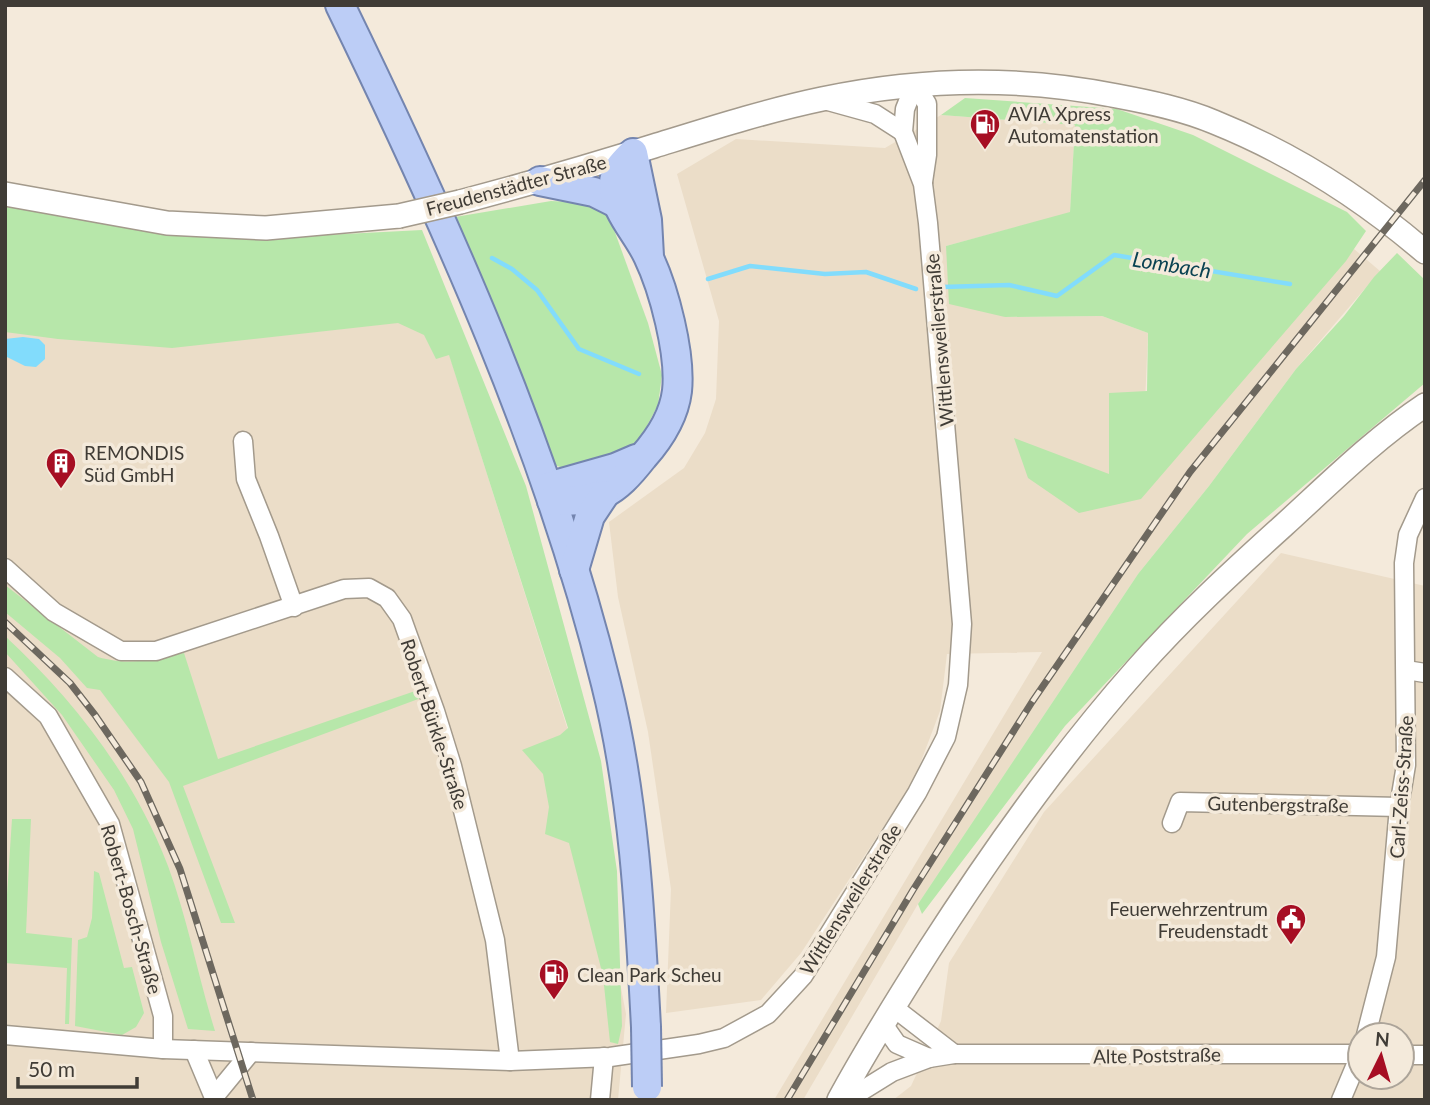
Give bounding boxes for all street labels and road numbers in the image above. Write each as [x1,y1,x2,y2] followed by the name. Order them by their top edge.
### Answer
[423,150,609,220] street label: Freudenstädter Straße
[920,253,958,427] street label: Wittlensweilerstraße
[397,636,473,812] street label: Robert-Bürkle-Straße
[1385,715,1417,859] street label: Carl-Zeiss-Straße
[1207,791,1349,817] street label: Gutenbergstraße
[794,819,906,979] street label: Wittlensweilerstraße
[97,822,167,996] street label: Robert-Bosch-Straße
[1093,1042,1221,1068] street label: Alte Poststraße

